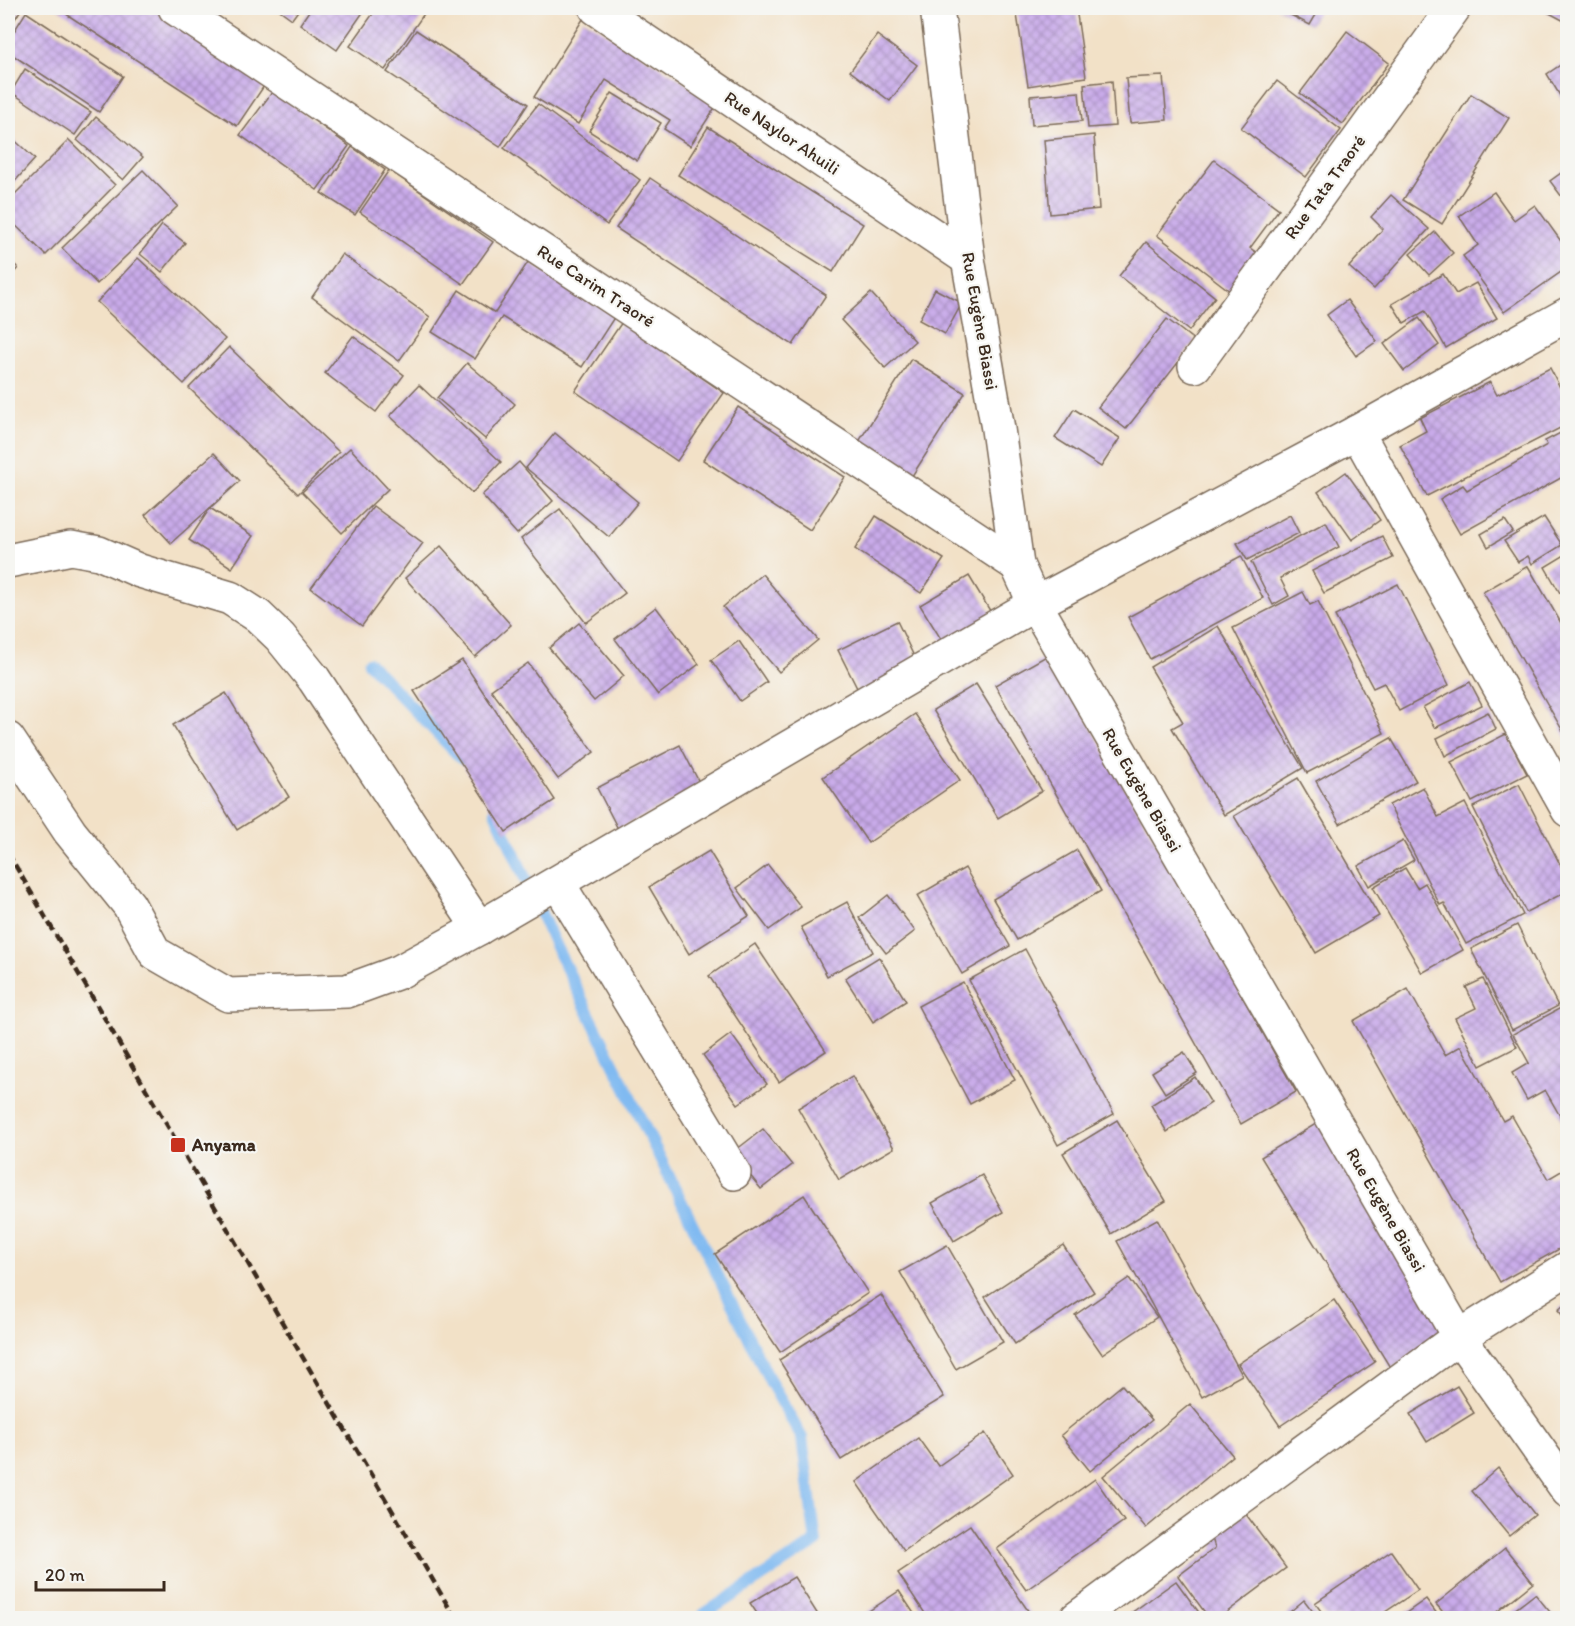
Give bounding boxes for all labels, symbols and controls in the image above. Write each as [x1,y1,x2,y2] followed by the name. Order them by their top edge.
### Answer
[720,86,844,180] street label: Rue Naylor Ahuili
[1280,131,1370,243] street label: Rue Tata Traoré
[533,240,659,332] street label: Rue Carim Traoré
[957,250,1003,392] street label: Rue Eugène Biassi
[1098,724,1186,856] street label: Rue Eugène Biassi
[191,1134,256,1156] place label: Anyama
[169,1136,187,1154] marker: Anyama
[1342,1144,1430,1276] street label: Rue Eugène Biassi
[36,1554,164,1592] scale bar
[45,1564,85,1586] text: 20 m

